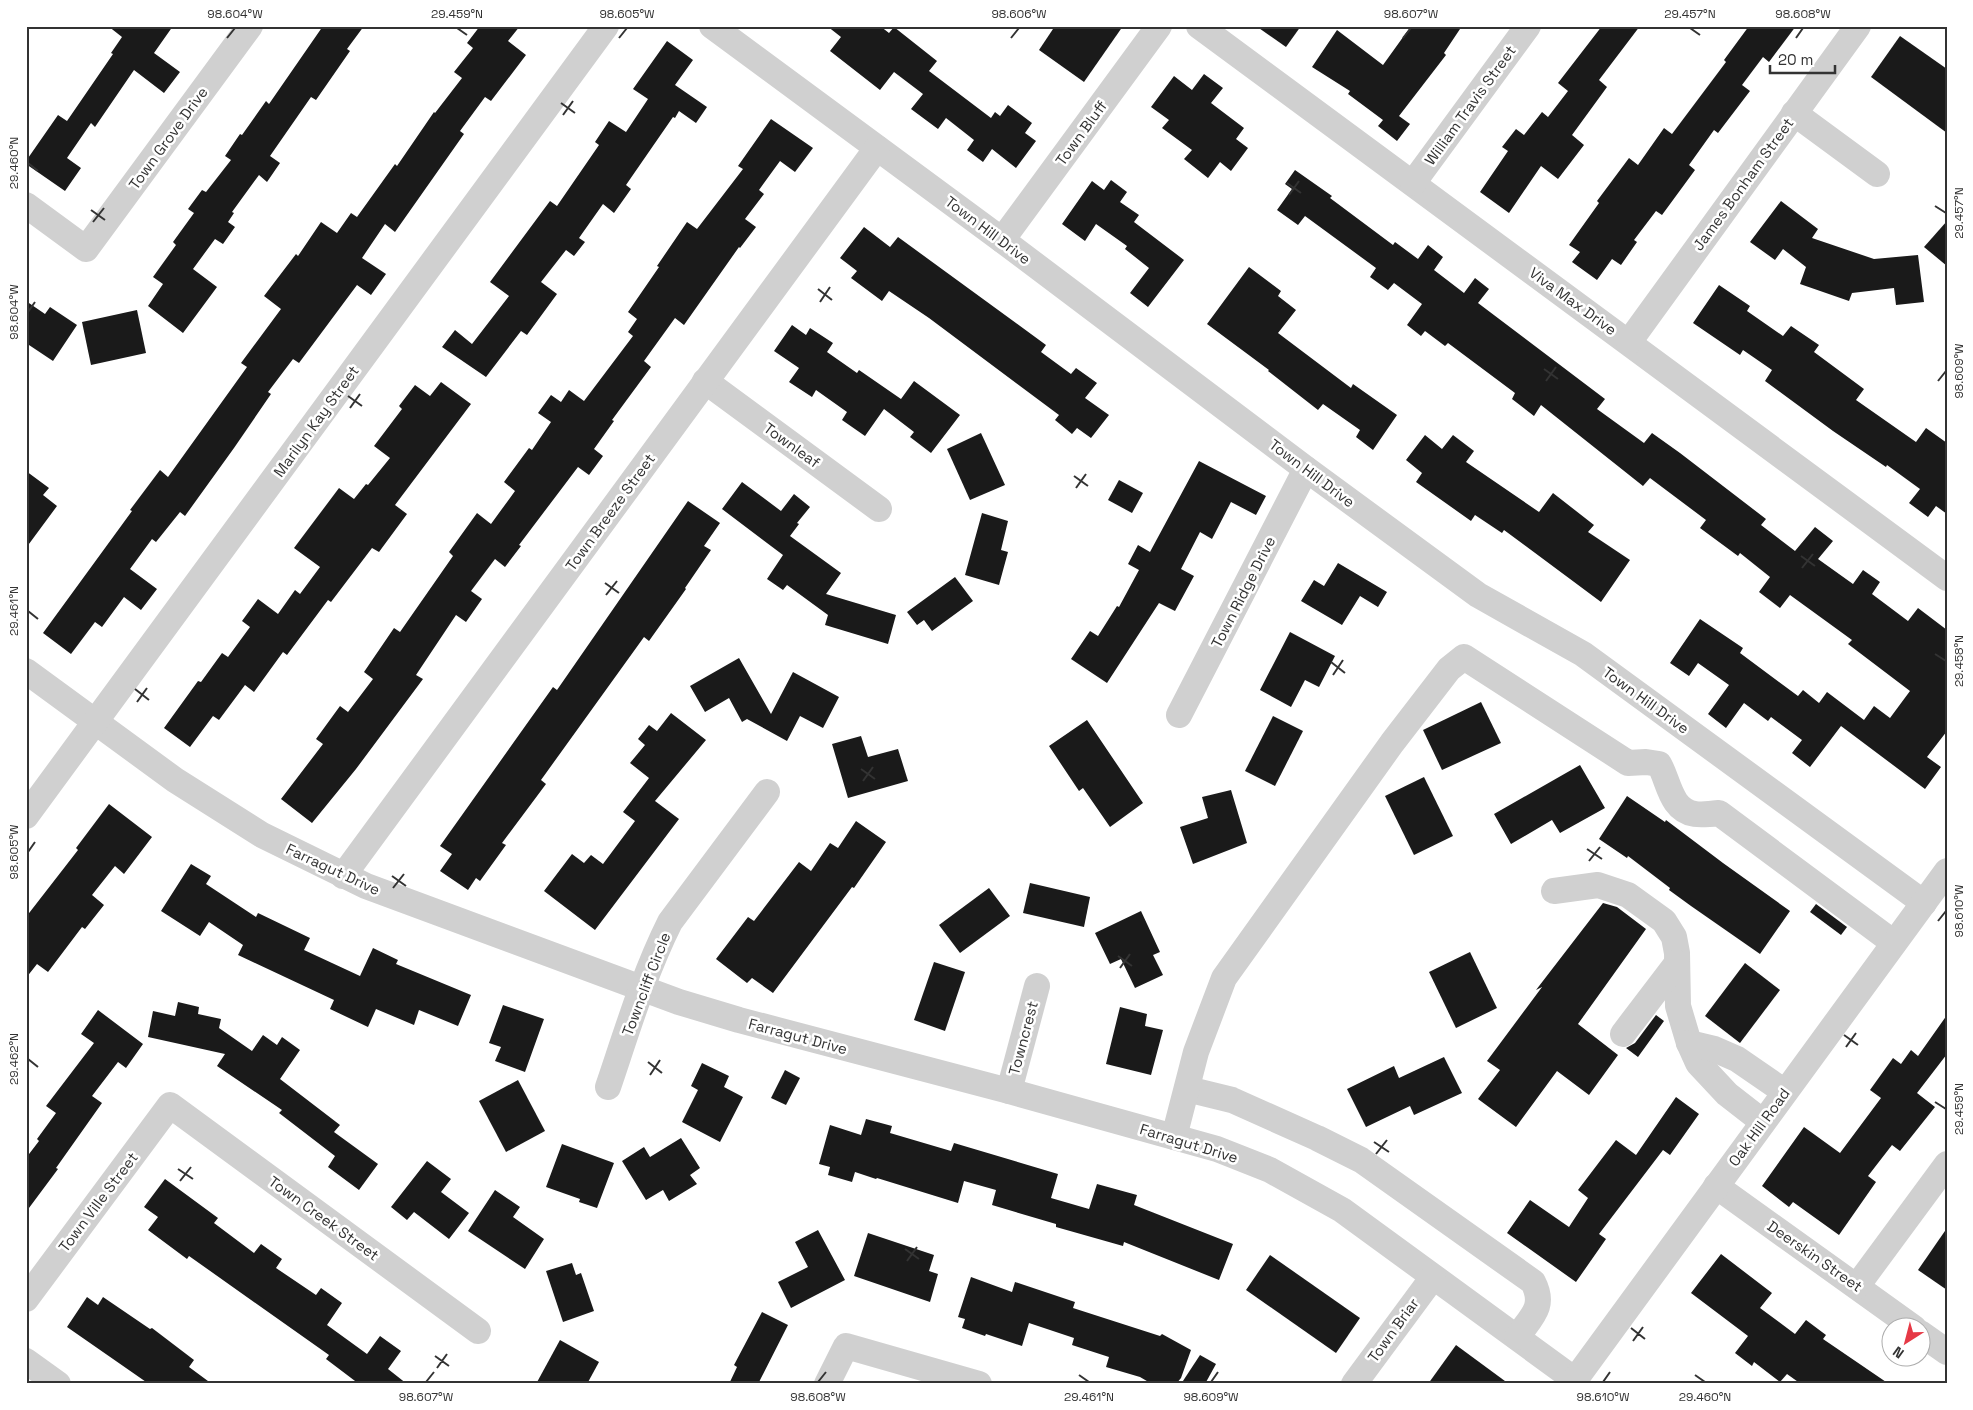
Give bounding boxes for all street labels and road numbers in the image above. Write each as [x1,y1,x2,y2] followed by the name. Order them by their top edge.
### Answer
[1420,41,1520,169] street label: William Travis Street
[124,83,212,193] street label: Town Grove Drive
[1051,96,1111,169] street label: Town Bluff
[1688,114,1798,254] street label: James Bonham Street
[941,192,1035,268] street label: Town Hill Drive
[1526,263,1621,339] street label: Viva Max Drive
[269,361,363,481] street label: Marilyn Kay Street
[760,418,824,472] street label: Townleaf
[1265,435,1359,511] street label: Town Hill Drive
[561,450,659,574] street label: Town Breeze Street
[1207,533,1279,651] street label: Town Ridge Drive
[1599,662,1693,738] street label: Town Hill Drive
[283,839,383,899] street label: Farragut Drive
[618,929,675,1039] street label: Towncliff Circle
[1004,999,1042,1077] street label: Towncrest
[746,1014,850,1058] street label: Farragut Drive
[1724,1084,1794,1170] street label: Oak Hill Road
[1138,1119,1240,1167] street label: Farragut Drive
[54,1148,142,1256] street label: Town Ville Street
[265,1172,383,1265] street label: Town Creek Street
[1764,1216,1866,1296] street label: Deerskin Street
[1363,1294,1423,1366] street label: Town Briar

